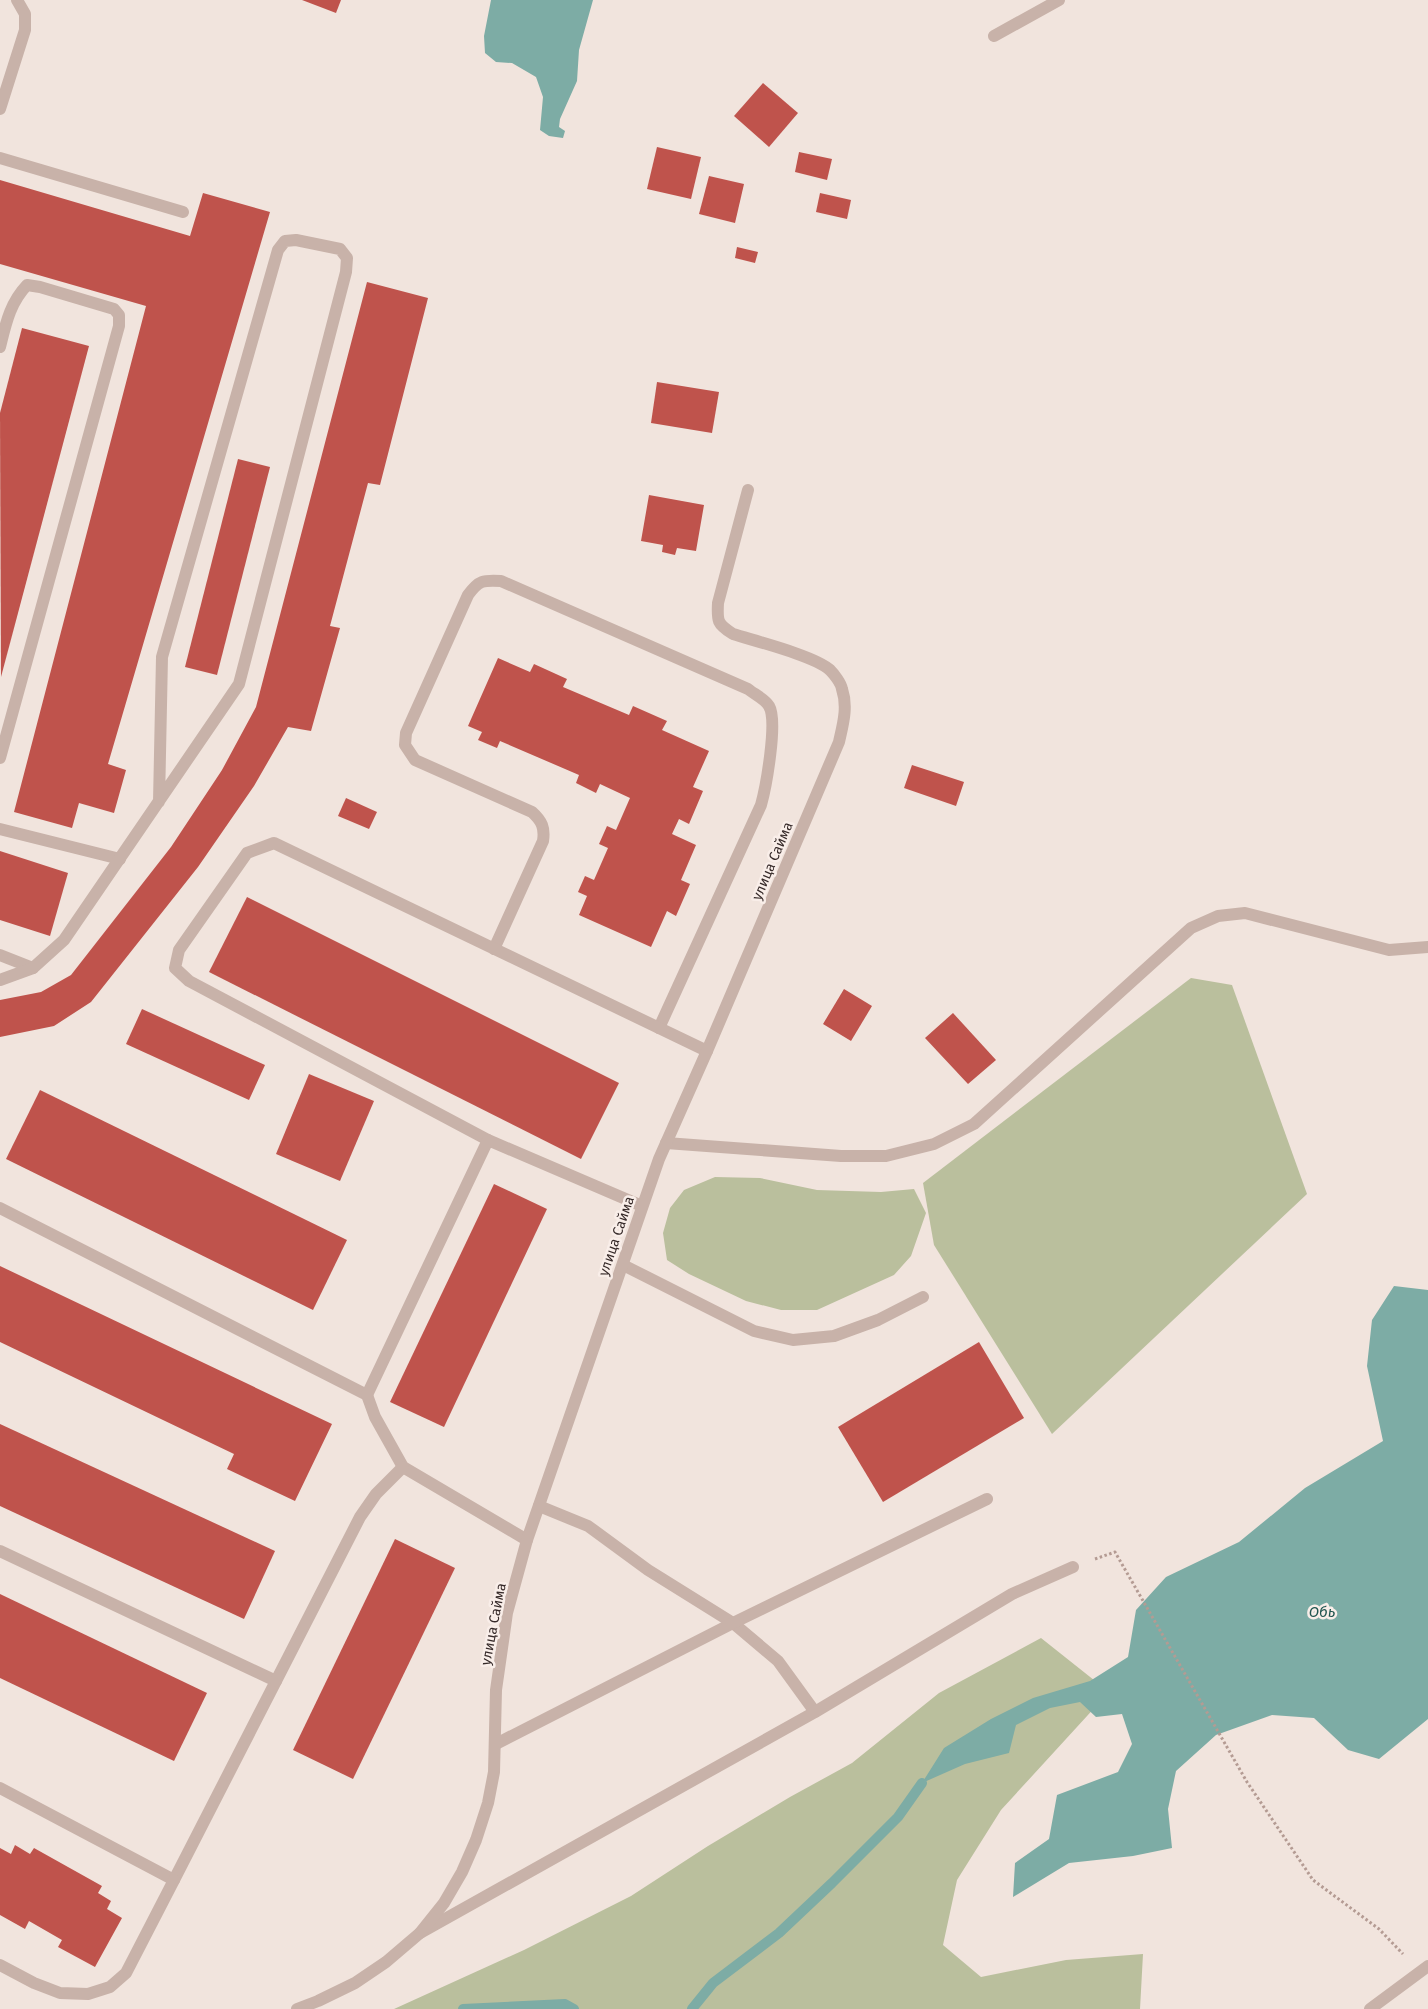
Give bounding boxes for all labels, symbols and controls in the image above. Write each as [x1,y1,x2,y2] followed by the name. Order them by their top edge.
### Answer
[748,819,797,903] street label: улица Сайма
[595,1194,638,1278] street label: улица Сайма
[477,1582,510,1667] street label: улица Сайма
[1309,1603,1335,1621] water label: Обь

